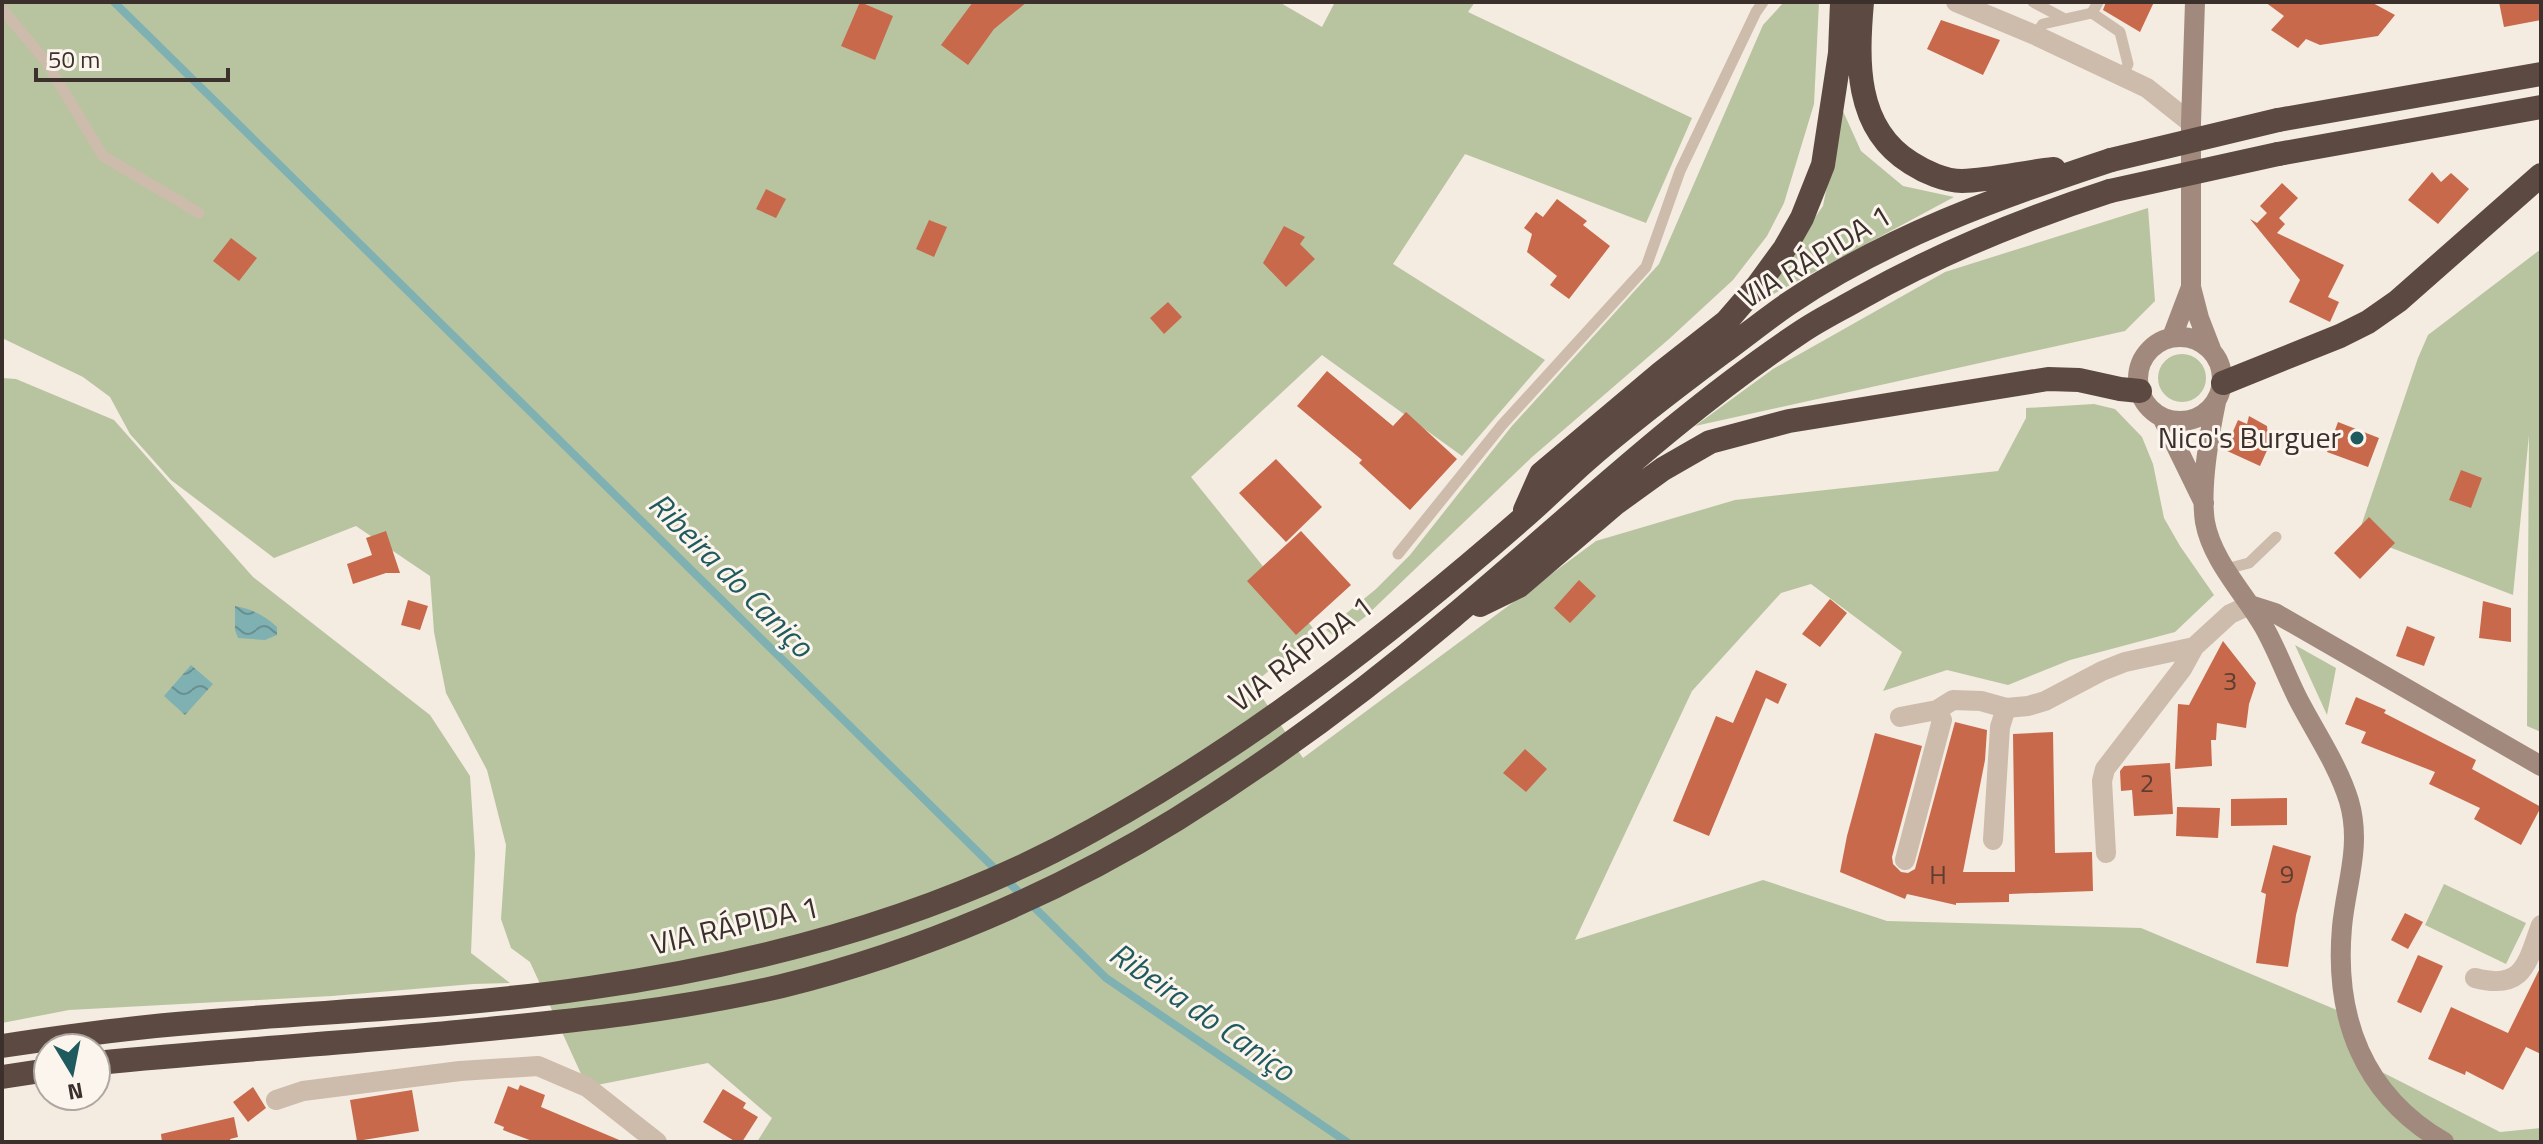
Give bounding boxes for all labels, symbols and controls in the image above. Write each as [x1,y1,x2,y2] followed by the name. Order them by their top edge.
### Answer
[36,32,228,82] scale bar
[48,41,100,77] text: 50 m
[1729,192,1900,320] street label: VIA RÁPIDA 1
[2158,414,2341,460] place label: Nico's Burguer
[2348,429,2366,447] marker: Nico's Burguer
[638,481,826,669] water label: Ribeira do Caniço
[1218,583,1382,723] street label: VIA RÁPIDA 1
[2223,661,2237,700] house number: 3
[2140,763,2154,802] house number: 2
[2280,854,2294,893] house number: 9
[1929,855,1947,894] house number: H
[646,883,823,967] street label: VIA RÁPIDA 1
[1100,929,1306,1094] water label: Ribeira do Caniço
[32,1032,112,1112] north arrow
[65,1074,86,1110] text: N

